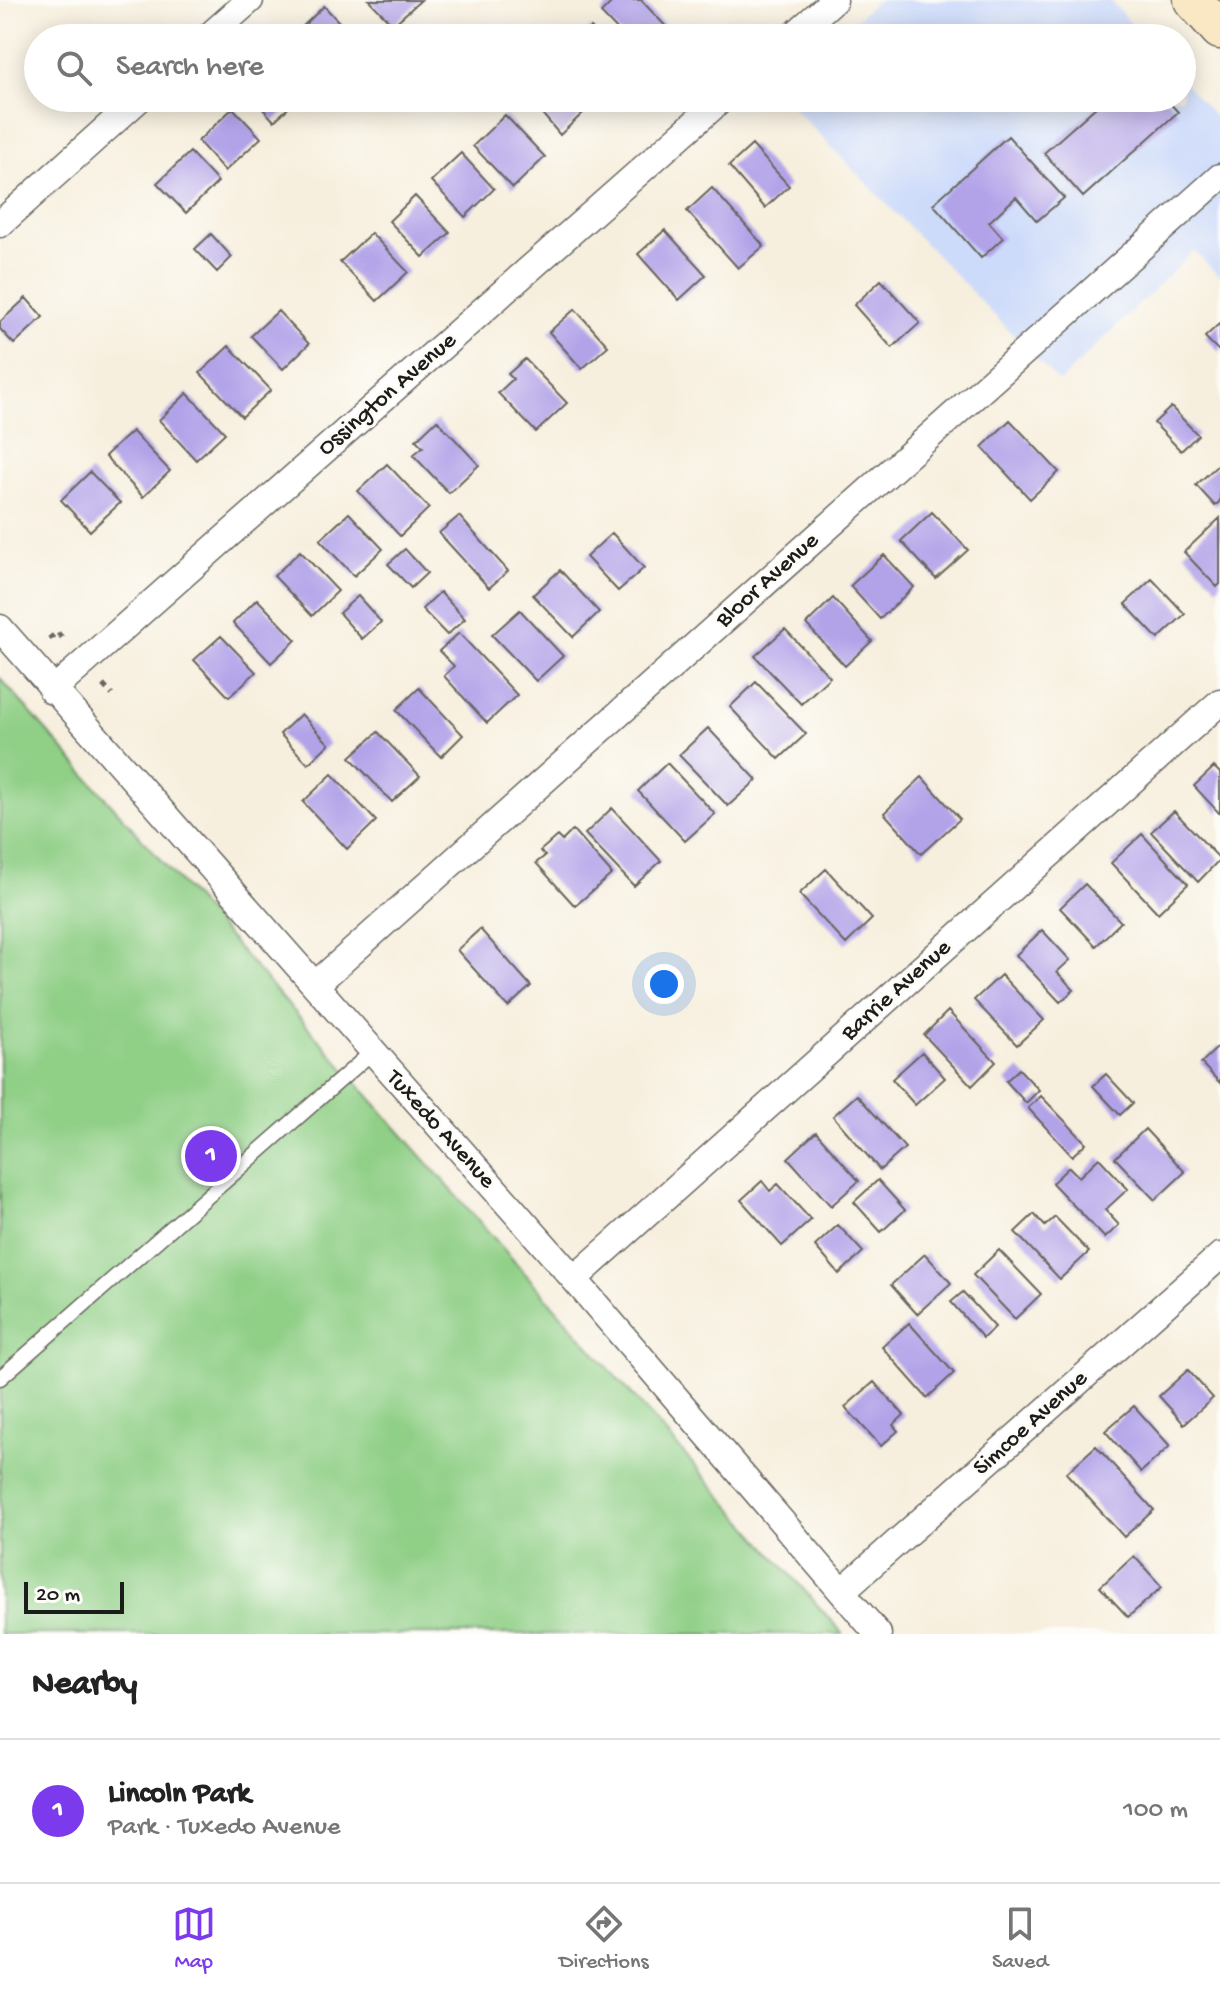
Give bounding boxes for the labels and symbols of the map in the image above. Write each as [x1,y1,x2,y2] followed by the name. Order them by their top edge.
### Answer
[313,327,464,463] street label: Ossington Avenue
[710,527,826,636] street label: Bloor Avenue
[835,934,958,1049] street label: Barrie Avenue
[644,964,684,1004] your location
[378,1063,501,1196] street label: Tuxedo Avenue
[185,1126,237,1186] pin: 1
[968,1365,1095,1483] street label: Simcoe Avenue
[24,1578,124,1614] scale bar

